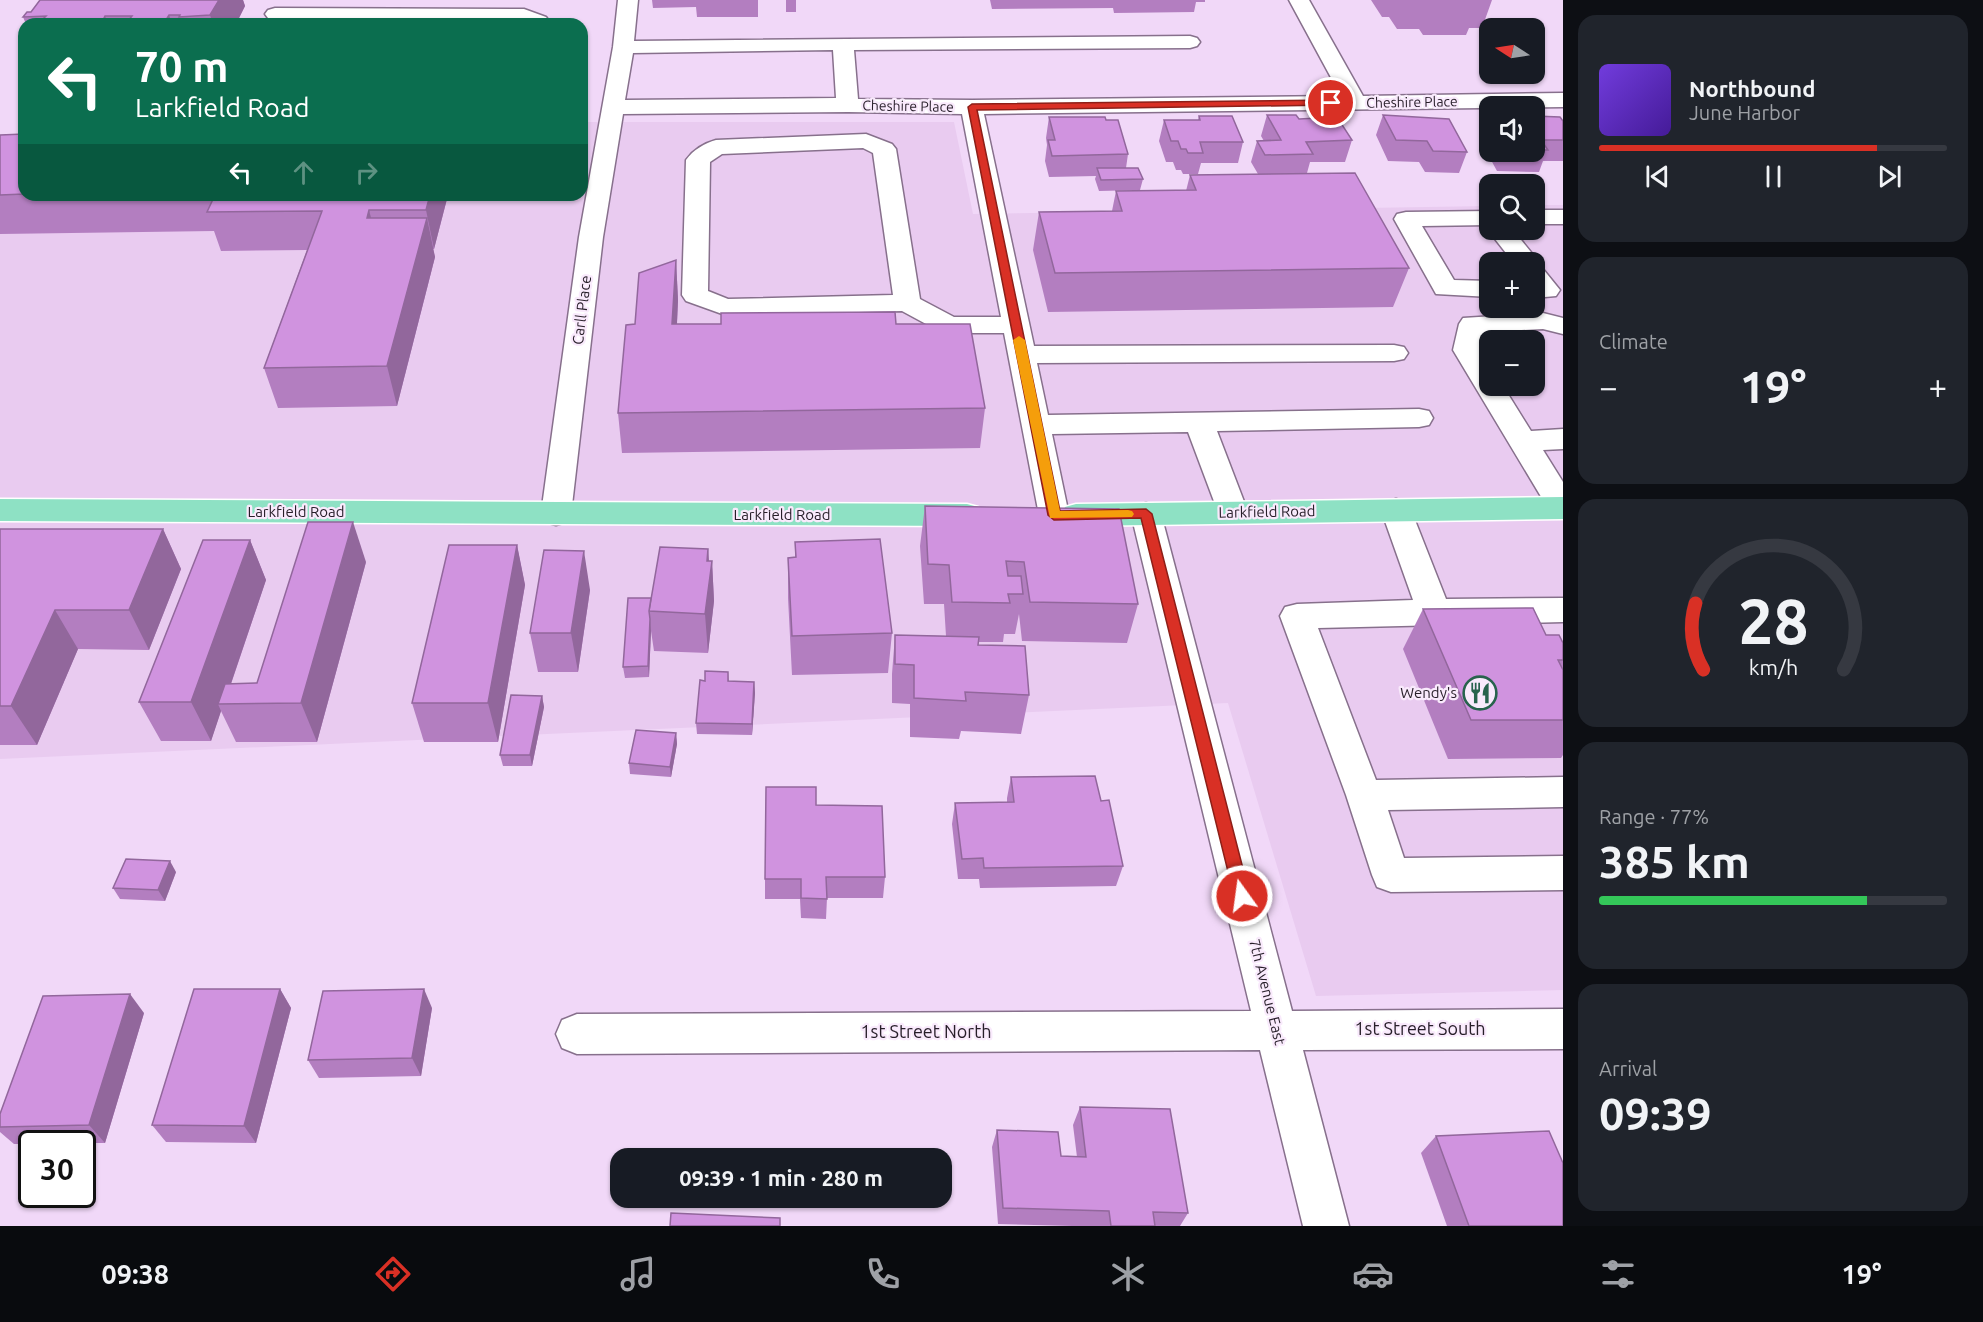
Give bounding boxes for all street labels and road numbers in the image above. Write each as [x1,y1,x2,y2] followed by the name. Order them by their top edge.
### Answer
[1366,93,1458,111] street label: Cheshire Place
[862,97,954,115] street label: Cheshire Place
[569,274,594,346] street label: Carll Place
[1218,502,1316,521] street label: Larkfield Road
[248,503,344,520] street label: Larkfield Road
[734,506,830,523] street label: Larkfield Road
[1246,937,1289,1047] street label: 7th Avenue East
[1354,1018,1486,1038] street label: 1st Street South
[860,1021,992,1041] street label: 1st Street North

